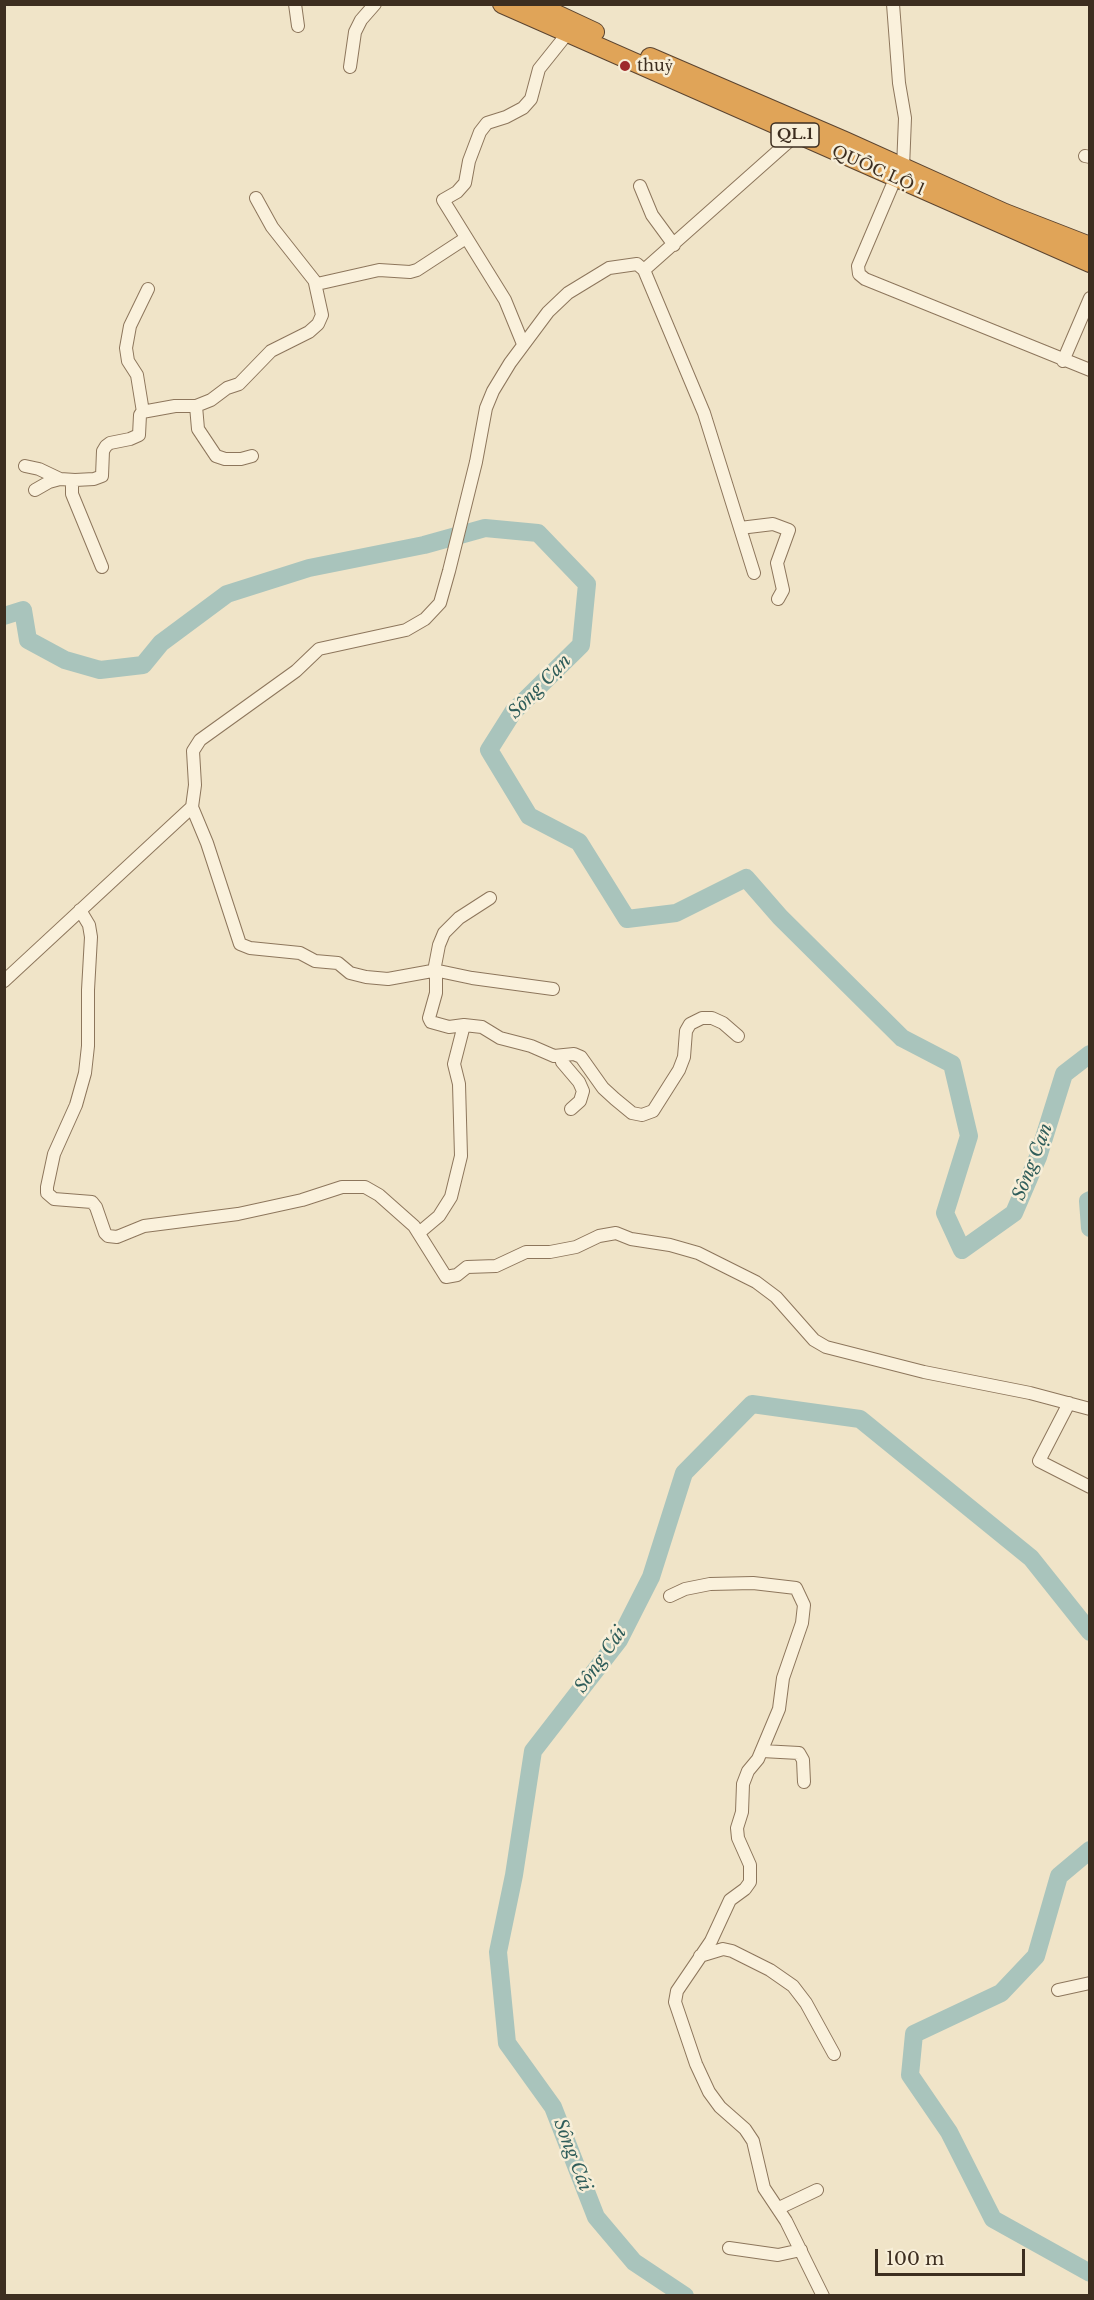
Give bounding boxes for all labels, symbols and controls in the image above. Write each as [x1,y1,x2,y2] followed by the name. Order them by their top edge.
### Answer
[637,56,673,76] place label: thuỷ
[618,59,632,73] marker: thuỷ
[771,123,819,147] road number: QL.1
[829,142,927,200] street label: QUỐC LỘ 1
[504,650,576,724] water label: Sông Cạn
[1008,1120,1058,1204] water label: Sông Cạn
[570,1623,632,1697] water label: Sông Cái
[548,2116,596,2194] water label: Sông Cái
[878,2237,1028,2275] scale bar
[886,2248,944,2270] text: 100 m

